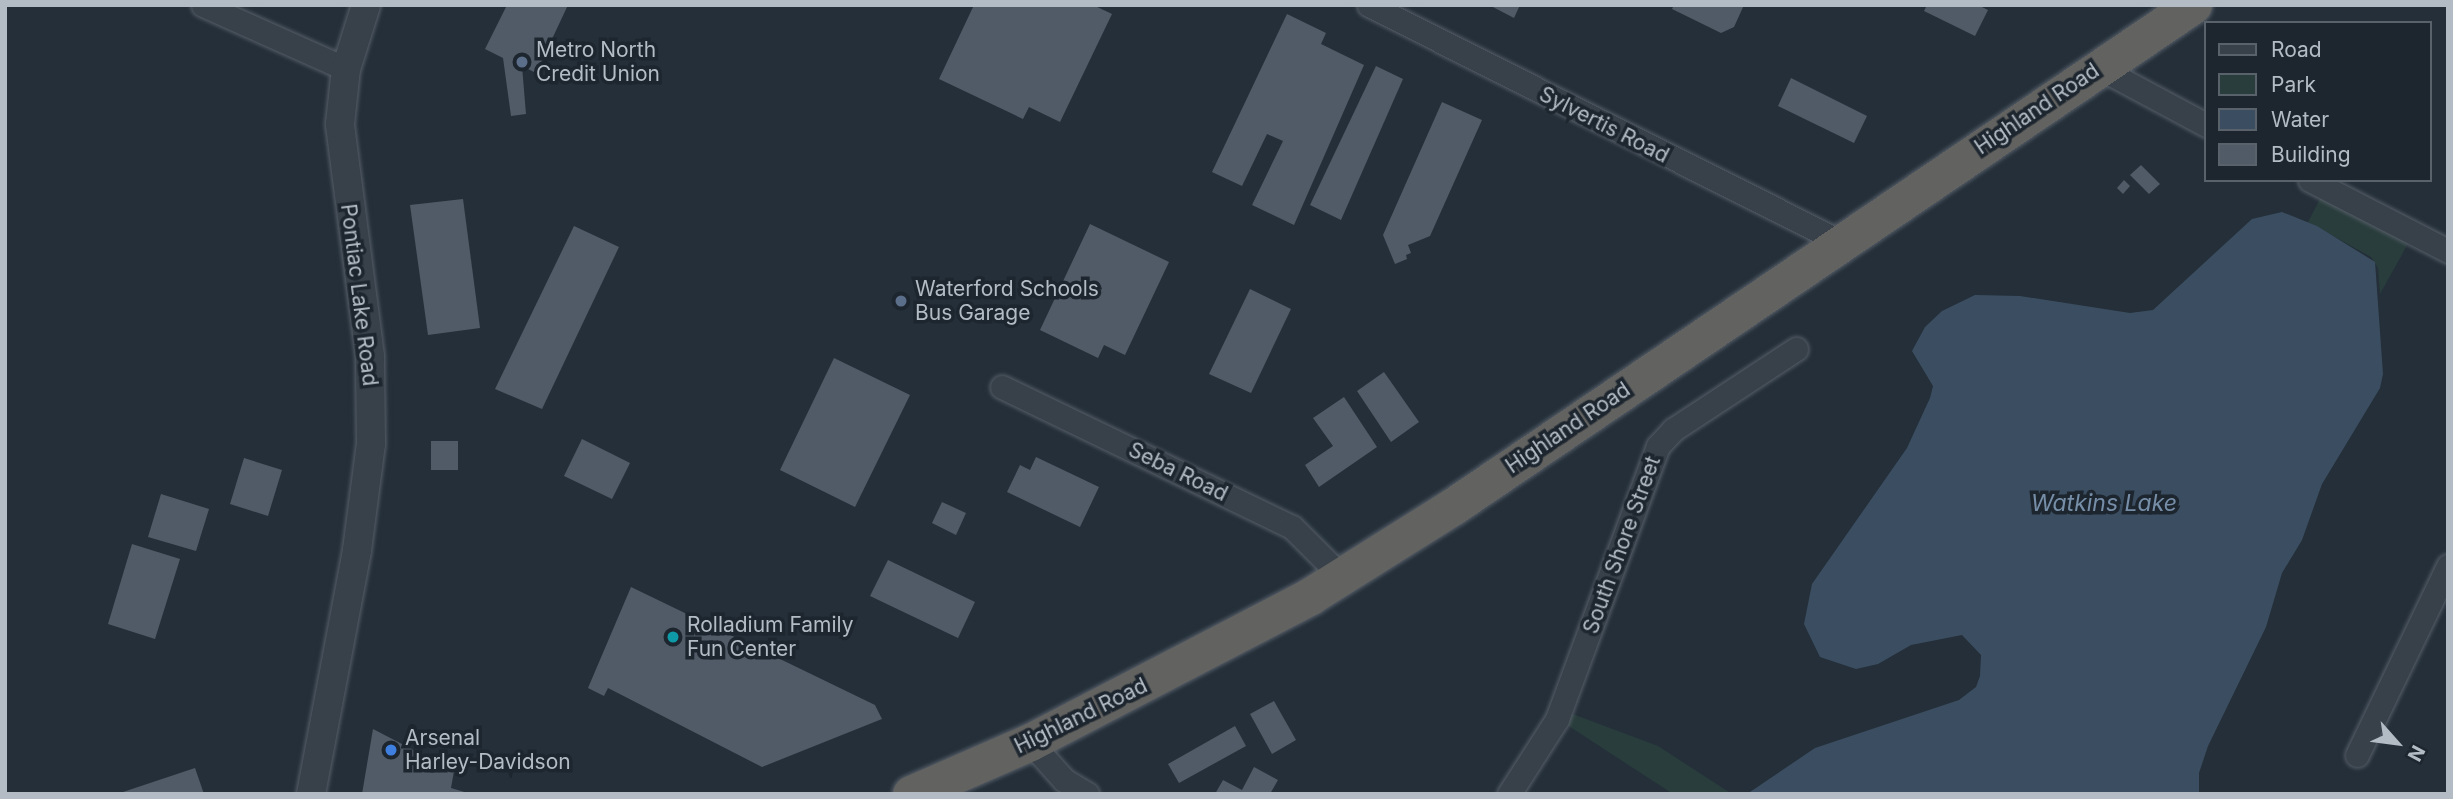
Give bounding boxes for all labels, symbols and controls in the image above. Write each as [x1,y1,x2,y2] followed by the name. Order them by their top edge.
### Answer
[2204,21,2432,182] legend
[536,37,660,87] place label: Metro North Credit Union
[2271,37,2322,62] text: Road
[514,54,530,70] marker: Metro North Credit Union
[1970,58,2104,160] street label: Highland Road
[2271,72,2316,97] text: Park
[1535,82,1673,168] street label: Sylvertis Road
[2271,107,2329,132] text: Water
[2271,142,2351,167] text: Building
[335,202,383,388] street label: Pontiac Lake Road
[915,276,1099,326] place label: Waterford Schools Bus Garage
[893,293,909,309] marker: Waterford Schools Bus Garage
[1501,377,1635,479] street label: Highland Road
[1124,437,1232,507] street label: Seba Road
[1578,453,1666,637] street label: South Shore Street
[2031,489,2177,517] water label: Watkins Lake
[687,612,854,662] place label: Rolladium Family Fun Center
[665,629,681,645] marker: Rolladium Family Fun Center
[1010,673,1152,759] street label: Highland Road
[2362,708,2432,778] north arrow
[405,725,571,775] place label: Arsenal Harley-Davidson
[2402,741,2430,765] text: N
[383,742,399,758] marker: Arsenal Harley-Davidson

